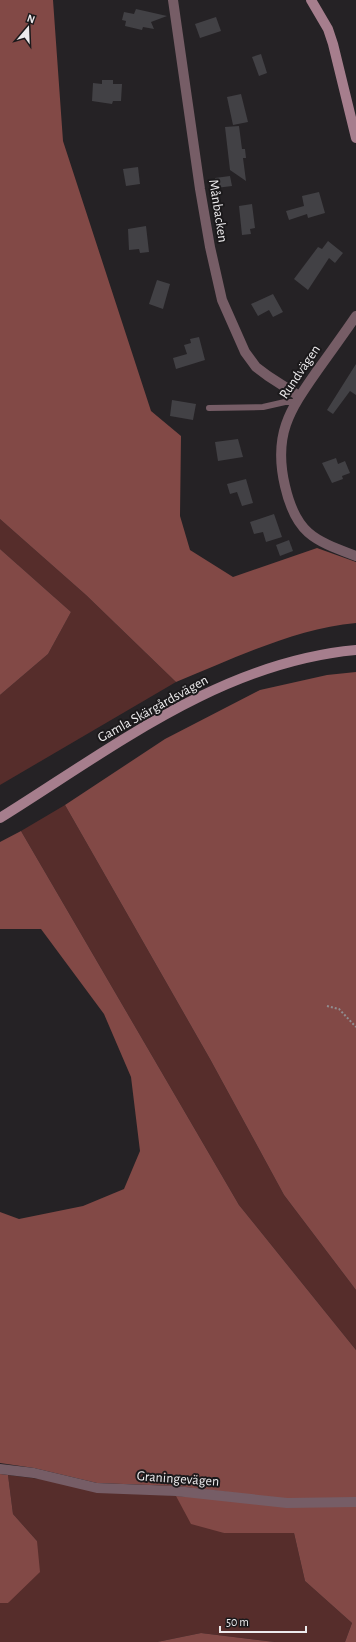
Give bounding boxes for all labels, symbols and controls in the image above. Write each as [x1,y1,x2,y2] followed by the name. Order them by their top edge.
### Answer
[8,8,48,48] north arrow
[26,13,37,25] text: N
[206,179,230,243] street label: Månbacken
[277,343,323,401] street label: Rundvägen
[95,673,211,745] street label: Gamla Skärgårdsvägen
[136,1469,220,1489] street label: Graningevägen
[220,1608,306,1634] scale bar
[226,1616,249,1628] text: 50 m

